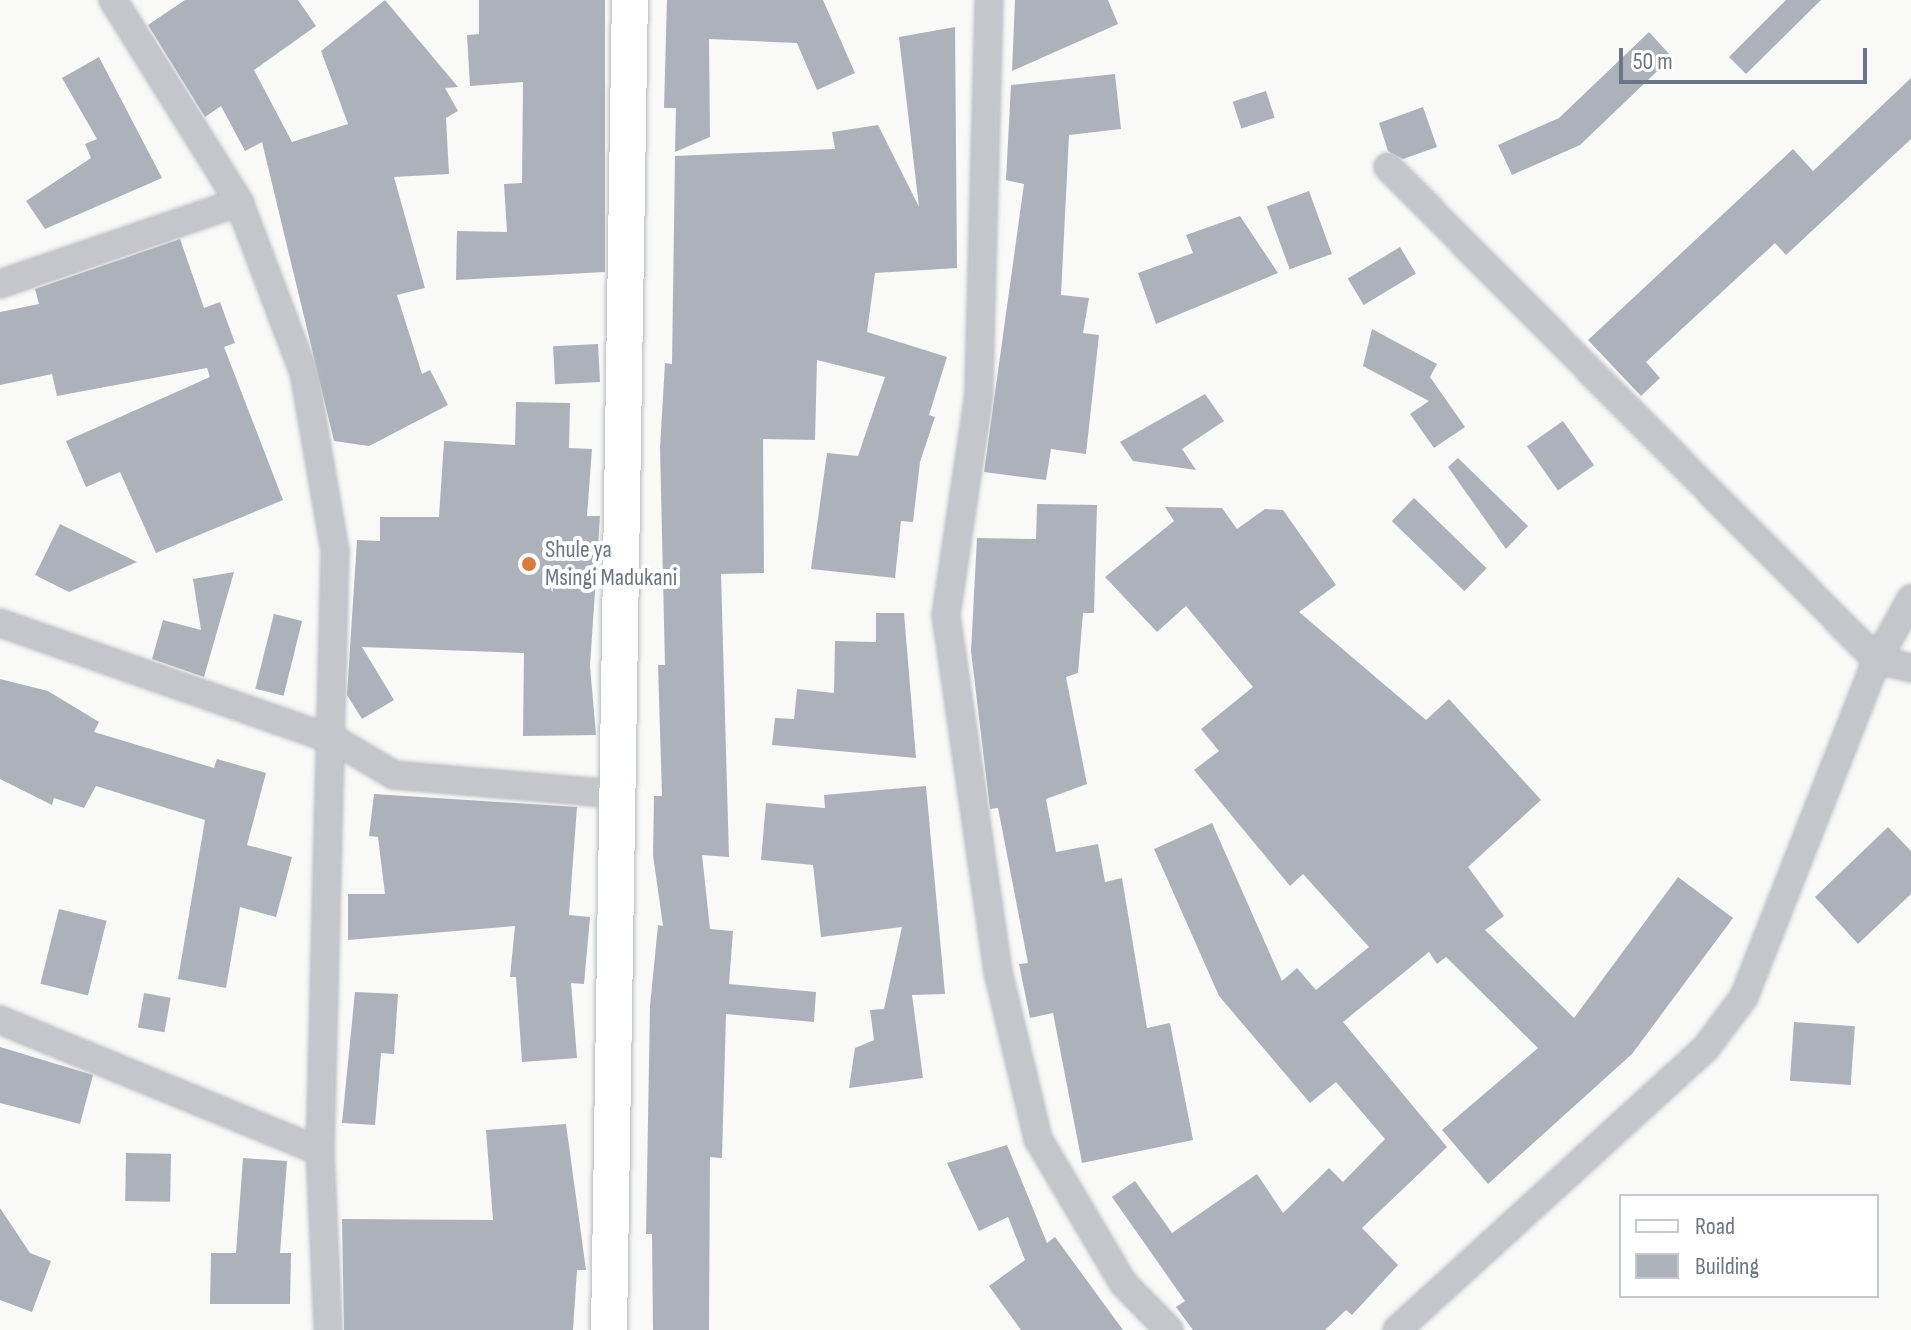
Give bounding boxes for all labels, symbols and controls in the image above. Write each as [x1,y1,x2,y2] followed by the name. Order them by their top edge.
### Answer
[1623,32,1871,82] scale bar
[1633,47,1673,76] text: 50 m
[545,536,677,592] place label: Shule ya Msingi Madukani
[520,555,538,573] marker: Shule ya Msingi Madukani
[1619,1194,1879,1298] legend
[1695,1212,1735,1241] text: Road
[1695,1252,1759,1281] text: Building

